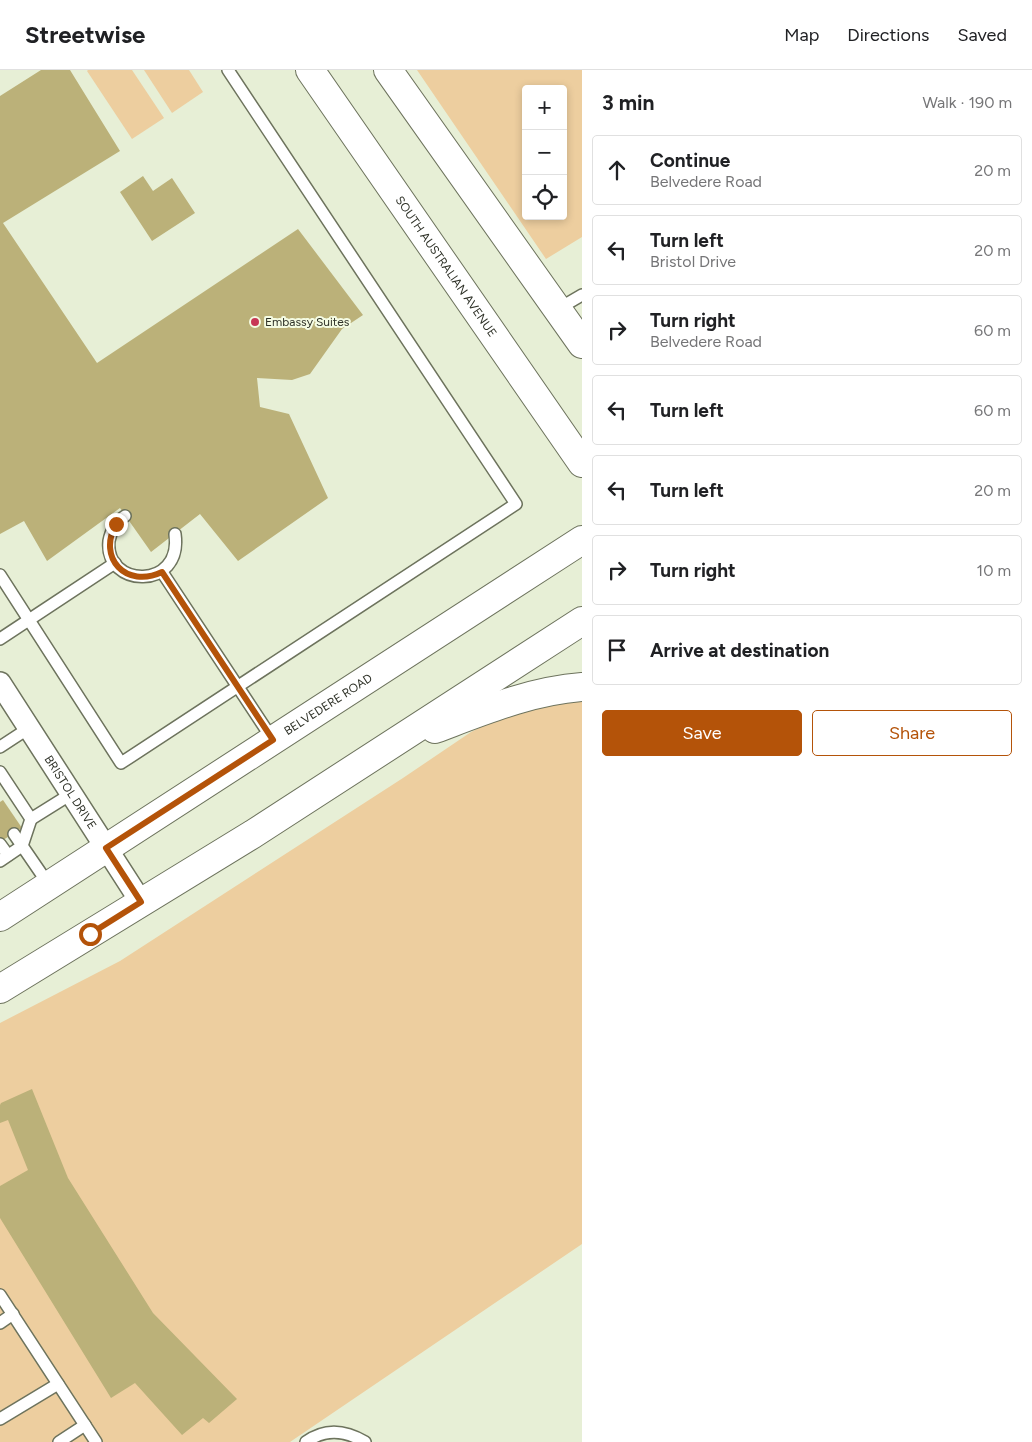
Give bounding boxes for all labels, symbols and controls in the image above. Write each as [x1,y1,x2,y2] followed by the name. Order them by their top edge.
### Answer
[25,20,145,49] text: Streetwise
[784,24,819,46] text: Map
[847,24,929,46] text: Directions
[957,24,1007,46] text: Saved
[522,85,567,220] map controls
[522,85,567,130] button: +
[602,90,654,115] text: 3 min
[922,93,1012,112] text: Walk · 190 m
[522,130,567,175] button: −
[650,149,730,172] text: Continue
[603,156,631,184] icon: ahead
[974,161,1011,180] text: 20 m
[650,172,762,191] text: Belvedere Road
[522,175,567,220] button: locate
[393,194,500,339] street label: SOUTH AUSTRALIAN AVENUE
[650,229,724,252] text: Turn left
[603,236,631,264] icon: left
[974,241,1011,260] text: 20 m
[650,252,736,271] text: Bristol Drive
[650,309,736,332] text: Turn right
[265,315,350,329] place label: Embassy Suites
[249,316,261,328] marker: Embassy Suites
[603,316,631,344] icon: right
[974,321,1011,340] text: 60 m
[650,332,762,351] text: Belvedere Road
[603,396,631,424] icon: left
[650,399,724,422] text: Turn left
[974,401,1011,420] text: 60 m
[603,476,631,504] icon: left
[650,479,724,502] text: Turn left
[974,481,1011,500] text: 20 m
[105,513,128,536] route end
[603,556,631,584] icon: right
[650,559,736,582] text: Turn right
[977,561,1011,580] text: 10 m
[603,636,631,664] icon: arrive
[650,639,829,662] text: Arrive at destination
[281,671,375,738] street label: BELVEDERE ROAD
[602,710,802,756] button: Save
[812,710,1012,756] button: Share
[41,753,99,832] street label: BRISTOL DRIVE
[79,923,102,946] route start

